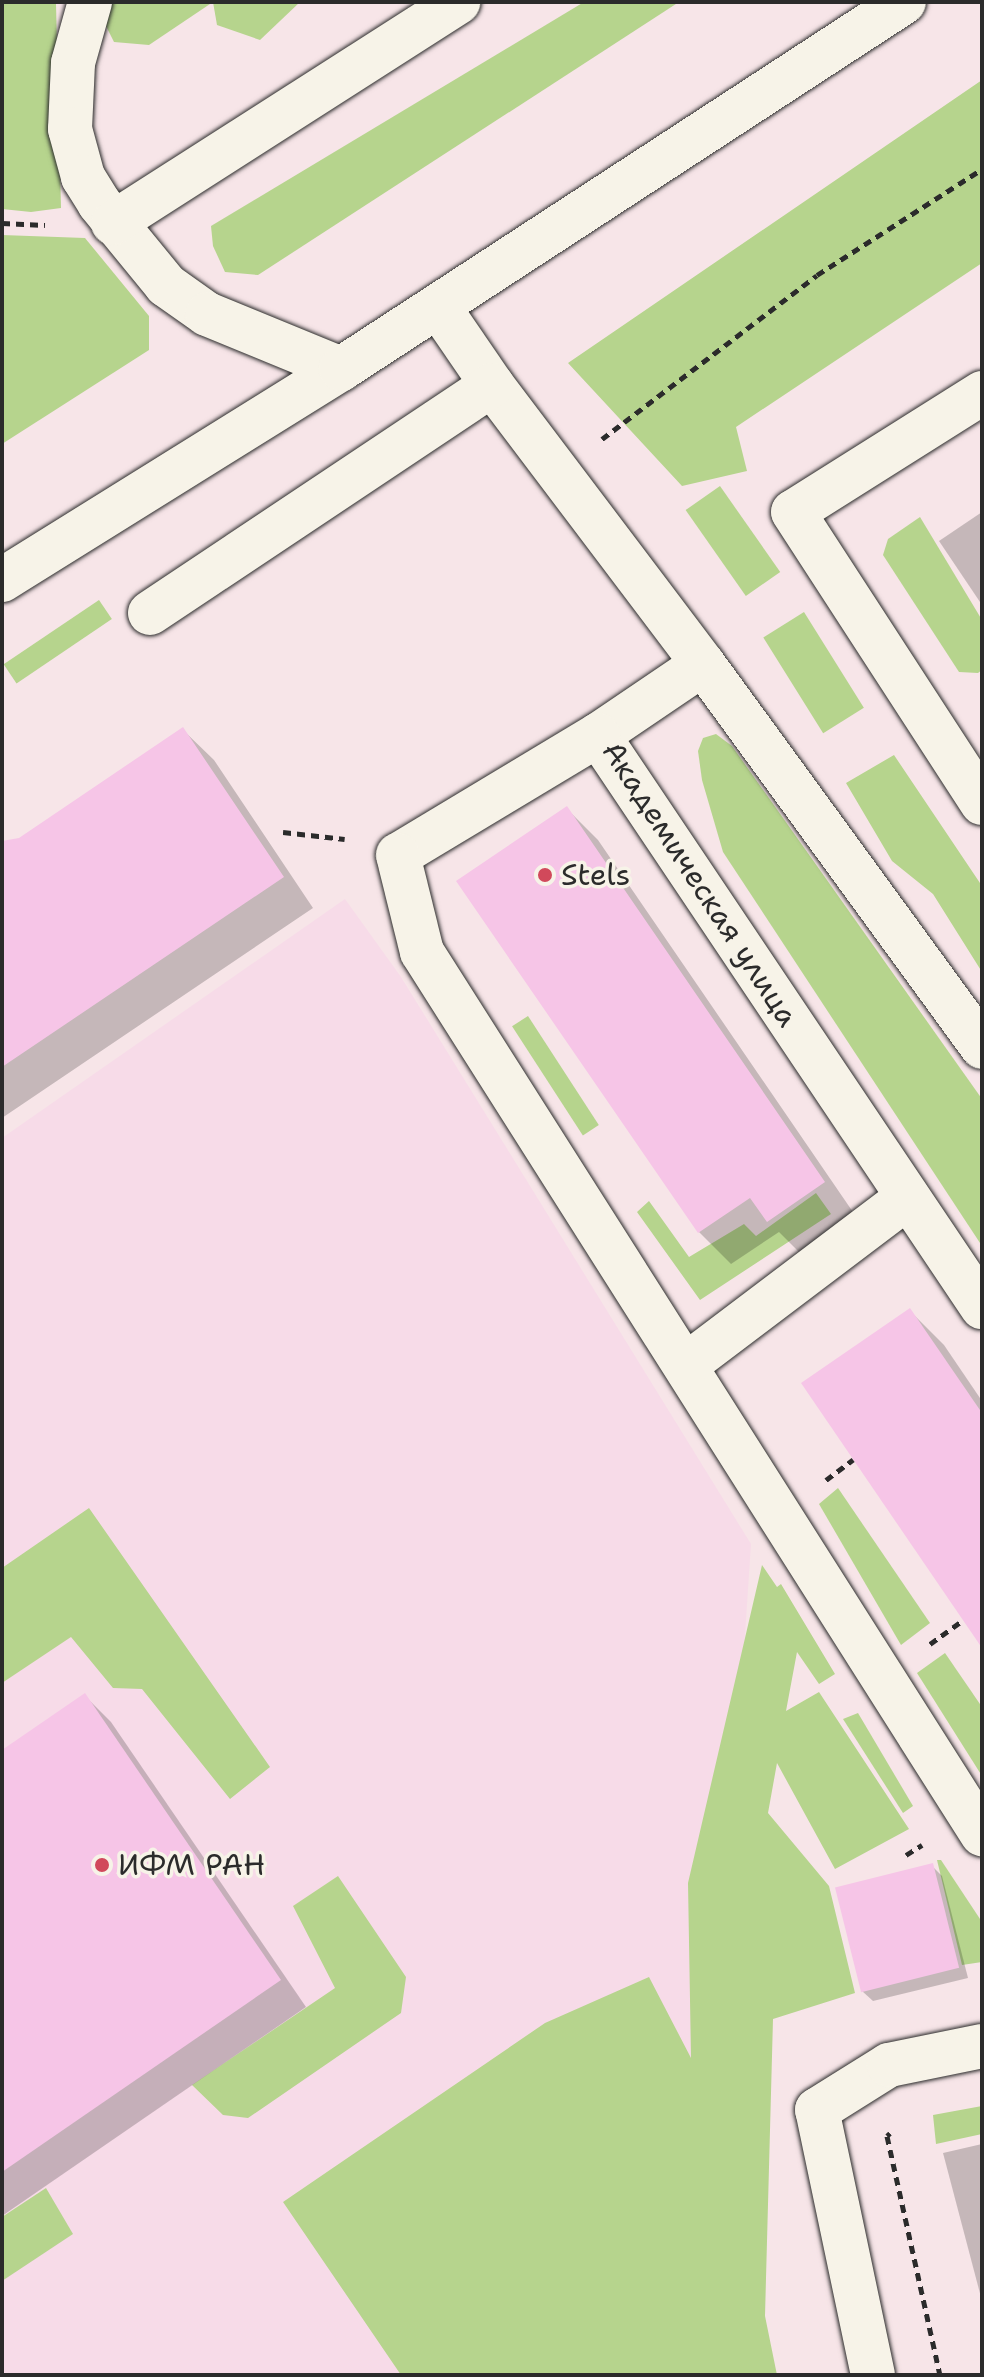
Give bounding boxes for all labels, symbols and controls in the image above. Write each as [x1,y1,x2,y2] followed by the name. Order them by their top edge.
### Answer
[594,735,806,1033] street label: Академическая улица
[561,857,630,893] place label: Stels
[536,866,554,884] marker: Stels
[118,1847,265,1883] place label: ИФМ РАН
[93,1856,111,1874] marker: ИФМ РАН

